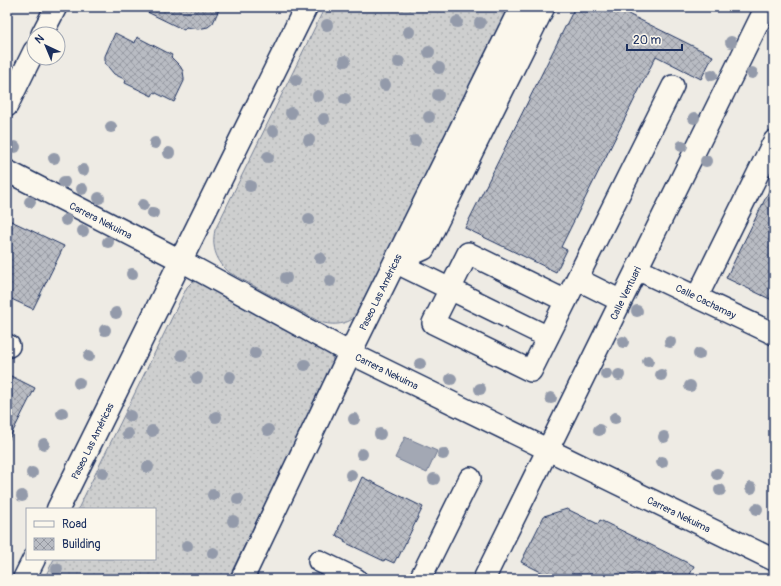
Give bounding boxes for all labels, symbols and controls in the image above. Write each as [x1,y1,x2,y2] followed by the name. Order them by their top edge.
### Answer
[26,26,66,66] north arrow
[627,26,682,52] scale bar
[32,32,47,46] text: N
[633,33,662,48] text: 20 m
[67,200,134,242] street label: Carrera Nekuima
[357,252,405,333] street label: Paseo Las Américas
[608,265,644,322] street label: Calle Ventuari
[673,282,738,322] street label: Calle Cachamay
[353,351,421,393] street label: Carrera Nekuima
[69,401,117,482] street label: Paseo Las Américas
[645,494,713,536] street label: Carrera Nekuima
[26,508,156,560] legend
[62,517,87,532] text: Road
[62,537,101,552] text: Building

